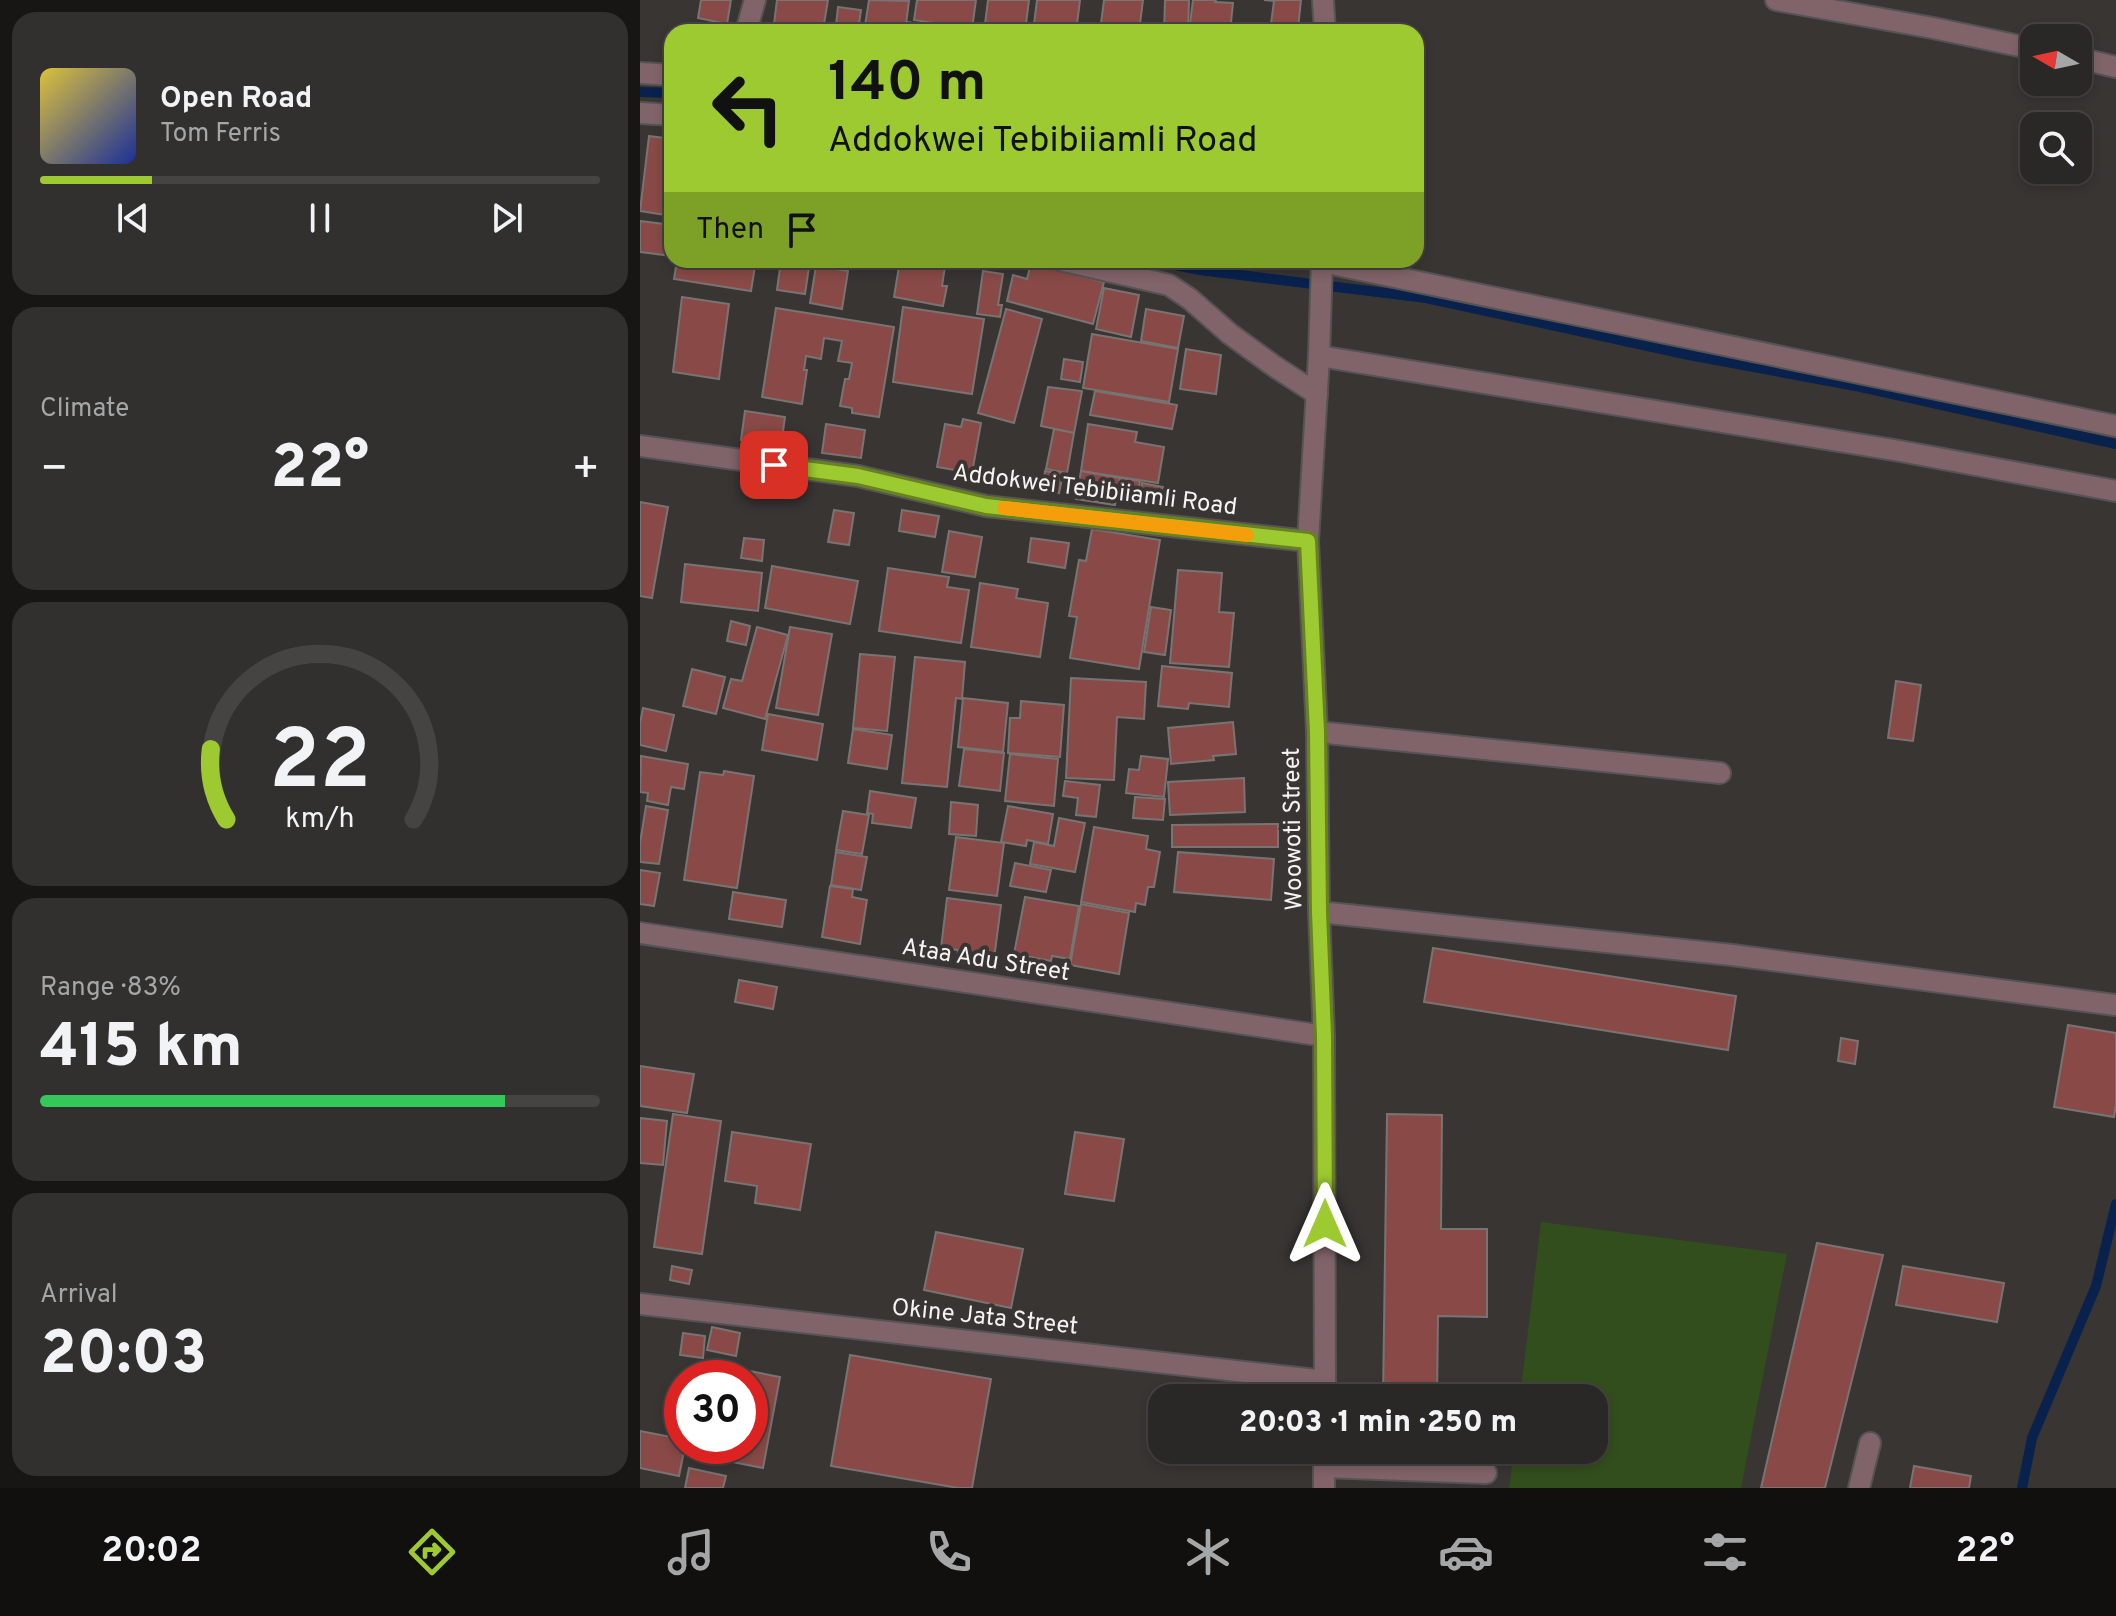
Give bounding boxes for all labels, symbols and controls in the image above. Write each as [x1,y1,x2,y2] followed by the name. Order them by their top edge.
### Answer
[2020,24,2092,96] north arrow
[2020,24,2092,184] map controls
[828,50,986,120] text: 140 m
[696,56,800,160] icon: left
[160,81,312,118] text: Open Road
[2020,112,2092,184] button: search
[160,118,281,151] text: Tom Ferris
[828,119,1257,165] text: Addokwei Tebibiiamli Road
[111,196,155,240] icon: previous
[298,196,342,240] icon: pause
[485,196,529,240] icon: next
[780,208,824,252] icon: arrive
[696,212,764,249] text: Then
[40,393,129,426] text: Climate
[740,431,808,499] pin
[271,433,369,509] text: 22°
[40,443,68,499] text: −
[572,443,600,499] text: +
[752,443,796,487] icon: arrive
[951,459,1239,523] street label: Addokwei Tebibiiamli Road
[269,713,371,818] text: 22
[1278,747,1310,911] street label: Woowoti Street
[285,802,355,838] text: km/h
[900,933,1072,989] street label: Ataa Adu Street
[40,972,181,1005] text: Range · 83%
[40,1012,243,1088] text: 415 km
[1283,1182,1367,1266] position arrow
[40,1279,118,1312] text: Arrival
[890,1293,1080,1343] street label: Okine Jata Street
[40,1319,207,1395] text: 20:03
[664,1360,768,1464] speed limit sign: 30
[1239,1405,1517,1442] text: 20:03 · 1 min · 250 m
[404,1524,460,1580] icon: directions
[663,1524,719,1580] icon: music
[921,1524,977,1580] icon: phone
[1180,1524,1236,1580] icon: climate
[1438,1524,1494,1580] icon: car
[1697,1524,1753,1580] icon: filters
[101,1529,201,1575] text: 20:02
[1956,1529,2015,1575] text: 22°

